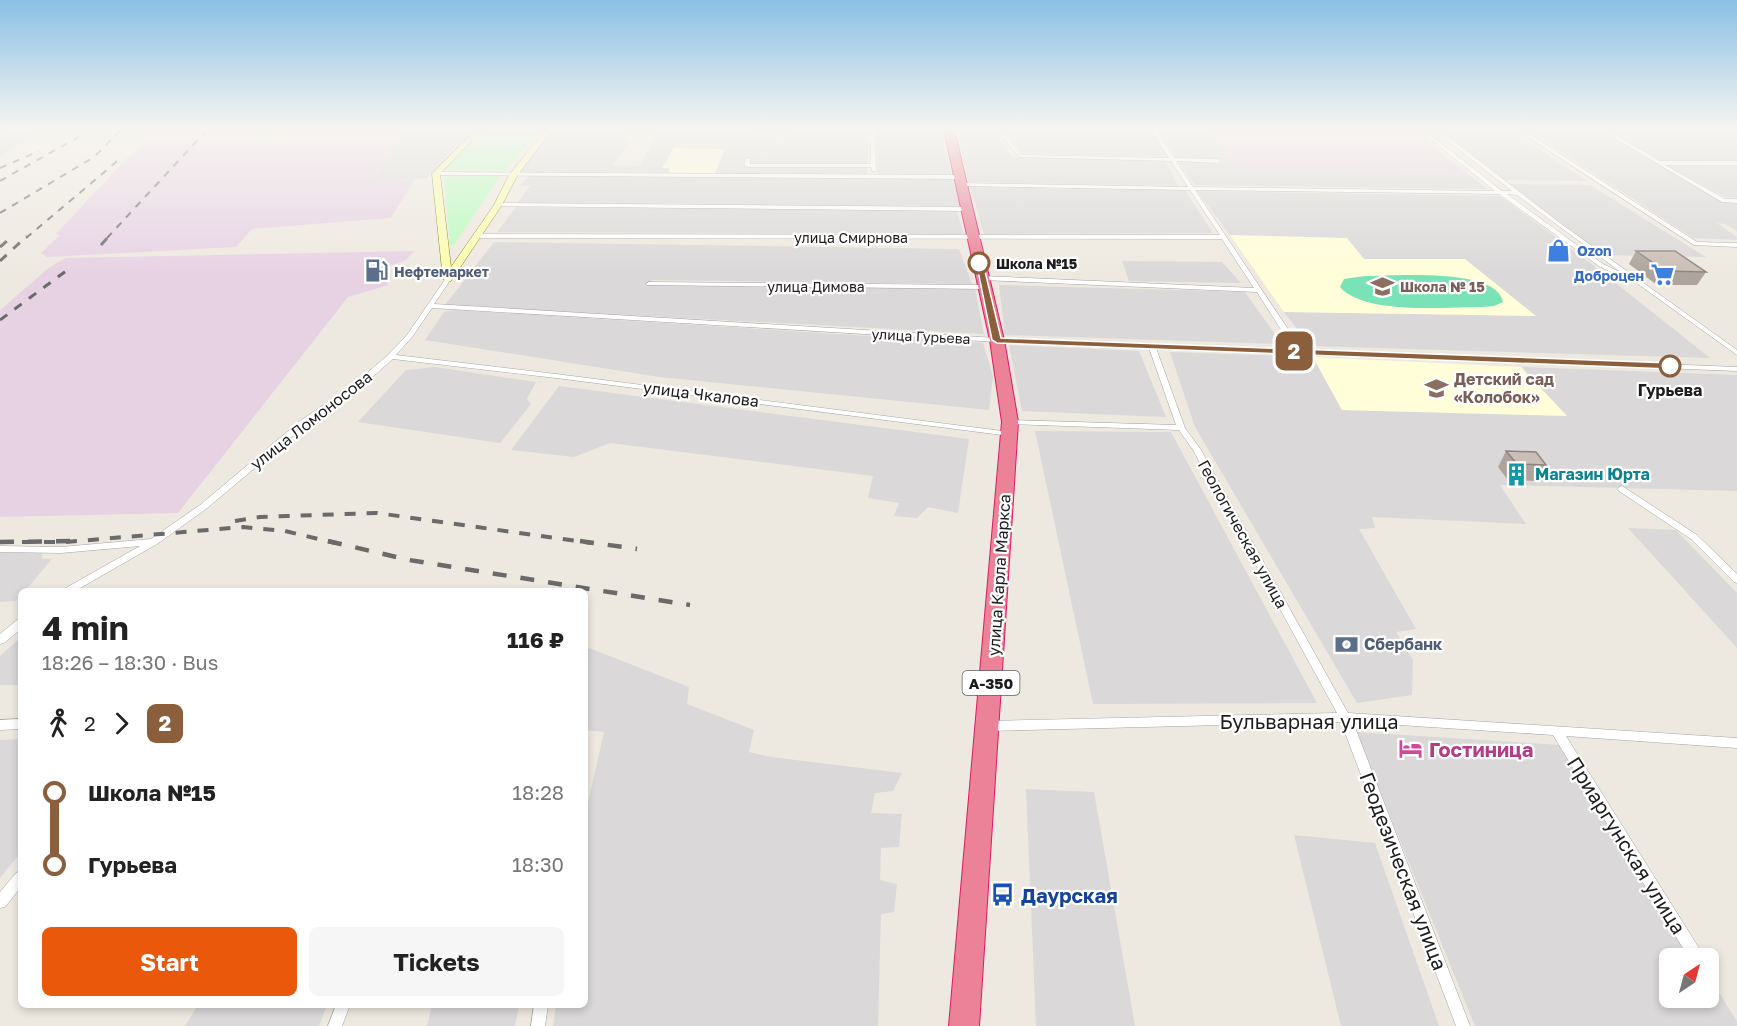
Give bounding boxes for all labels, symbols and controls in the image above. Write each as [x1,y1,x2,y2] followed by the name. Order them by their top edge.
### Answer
[794,229,908,246] street label: улица Смирнова
[1546,237,1572,263] shop icon: Ozon
[1577,242,1612,259] place label: Ozon
[968,252,990,274] marker: Школа №15
[996,255,1078,272] place label: Школа №15
[363,258,389,284] fuel station icon: Нефтемаркет
[1649,262,1675,288] supermarket icon: Доброцен
[394,263,489,280] place label: Нефтемаркет
[1574,267,1644,284] place label: Доброцен
[1369,273,1395,299] school or university icon: Школа № 15
[767,278,865,295] street label: улица Димова
[1400,278,1485,295] place label: Школа № 15
[871,325,971,347] street label: улица Гурьева
[1274,332,1314,370] line badge: 2
[1288,338,1300,364] text: 2
[1659,355,1681,377] marker: Гурьева
[246,366,376,474] street label: улица Ломоносова
[1454,369,1554,407] place label: Детский сад «Колобок»
[1423,375,1449,401] school or university icon: Детский сад «Колобок»
[642,377,760,411] street label: улица Чкалова
[1638,380,1702,400] place label: Гурьева
[1194,456,1292,612] street label: Геологическая улица
[1504,461,1530,487] building icon: Магазин Юрта
[1535,464,1650,484] place label: Магазин Юрта
[983,493,1015,657] street label: улица Карла Маркса
[42,608,129,647] text: 4 min
[507,626,564,653] text: 116 ₽
[1333,631,1359,657] bank icon: Сбербанк
[1364,634,1443,654] place label: Сбербанк
[42,650,218,674] text: 18:26 – 18:30 · Bus
[962,671,1020,695] road number: А-350
[42,707,75,740] icon: walk
[105,707,138,740] icon: forward
[1219,709,1399,733] street label: Бульварная улица
[159,710,171,736] text: 2
[84,711,96,735] text: 2
[1398,736,1424,762] hotel icon: Гостиница
[1429,737,1533,761] place label: Гостиница
[1563,752,1691,938] street label: Приаргунская улица
[1355,769,1453,973] street label: Геодезическая улица
[88,779,216,806] text: Школа №15
[512,780,564,804] text: 18:28
[88,851,177,878] text: Гурьева
[512,852,564,876] text: 18:30
[990,882,1016,908] bus stop icon: Даурская
[1021,883,1118,907] place label: Даурская
[42,927,297,996] button: Start
[309,927,564,996] button: Tickets
[1659,948,1719,1008] north arrow
[1659,948,1719,1008] map controls

